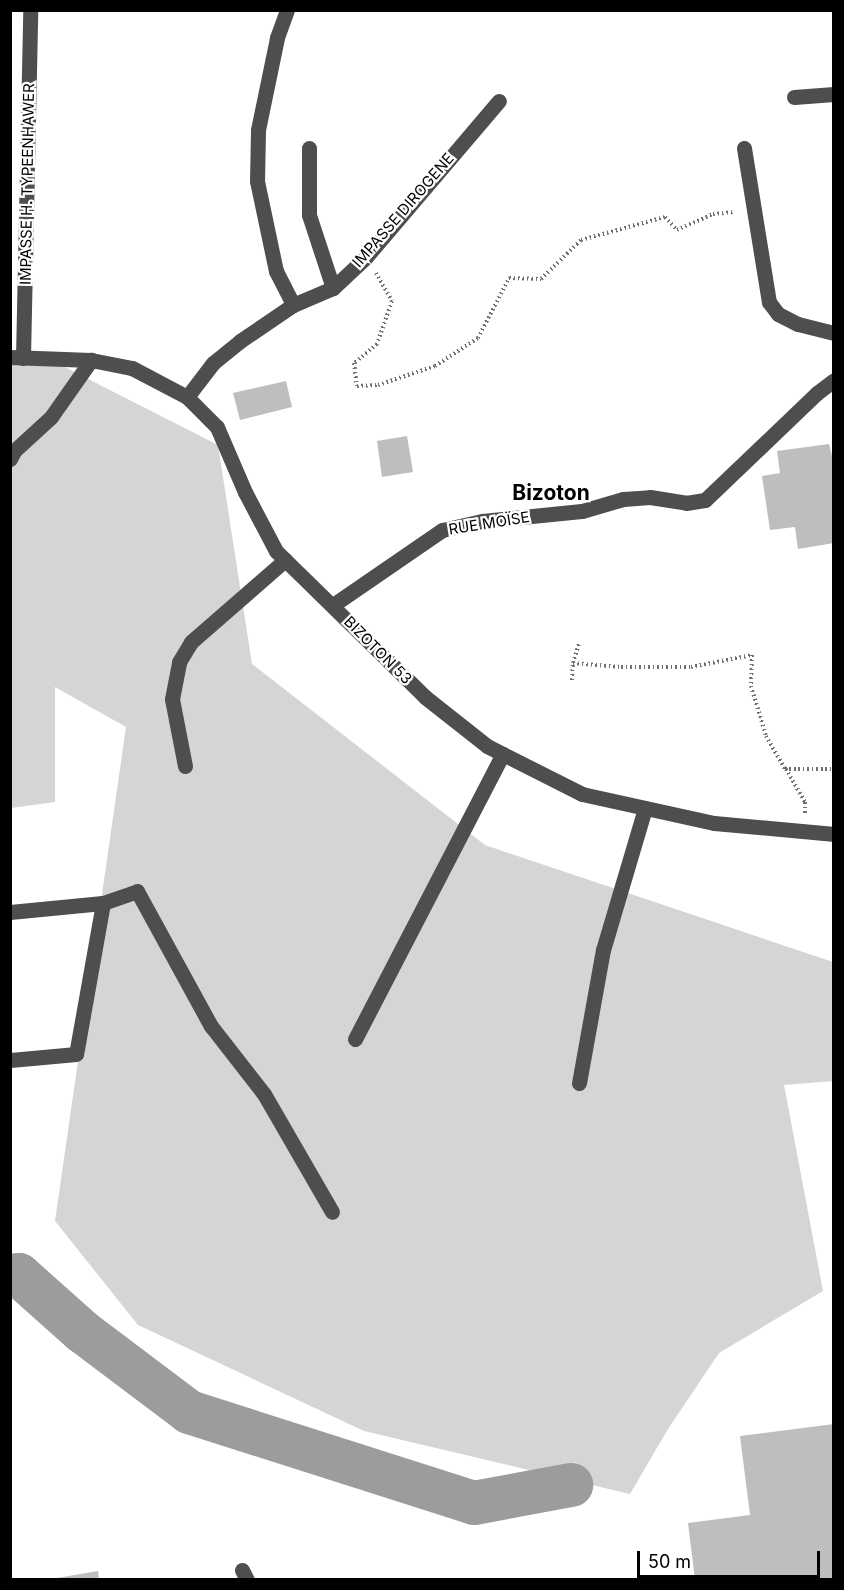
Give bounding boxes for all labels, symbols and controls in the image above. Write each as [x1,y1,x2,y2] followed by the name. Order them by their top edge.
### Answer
[16,83,38,285] street label: IMPASSE H. TYPEENHAWER
[349,149,457,271] street label: IMPASSE DIROGENE
[512,480,590,506] district label: Bizoton
[447,508,531,538] street label: RUE MOÏSE
[340,612,416,688] street label: BIZOTON 53
[640,1539,823,1577] scale bar
[648,1551,691,1572] text: 50 m

